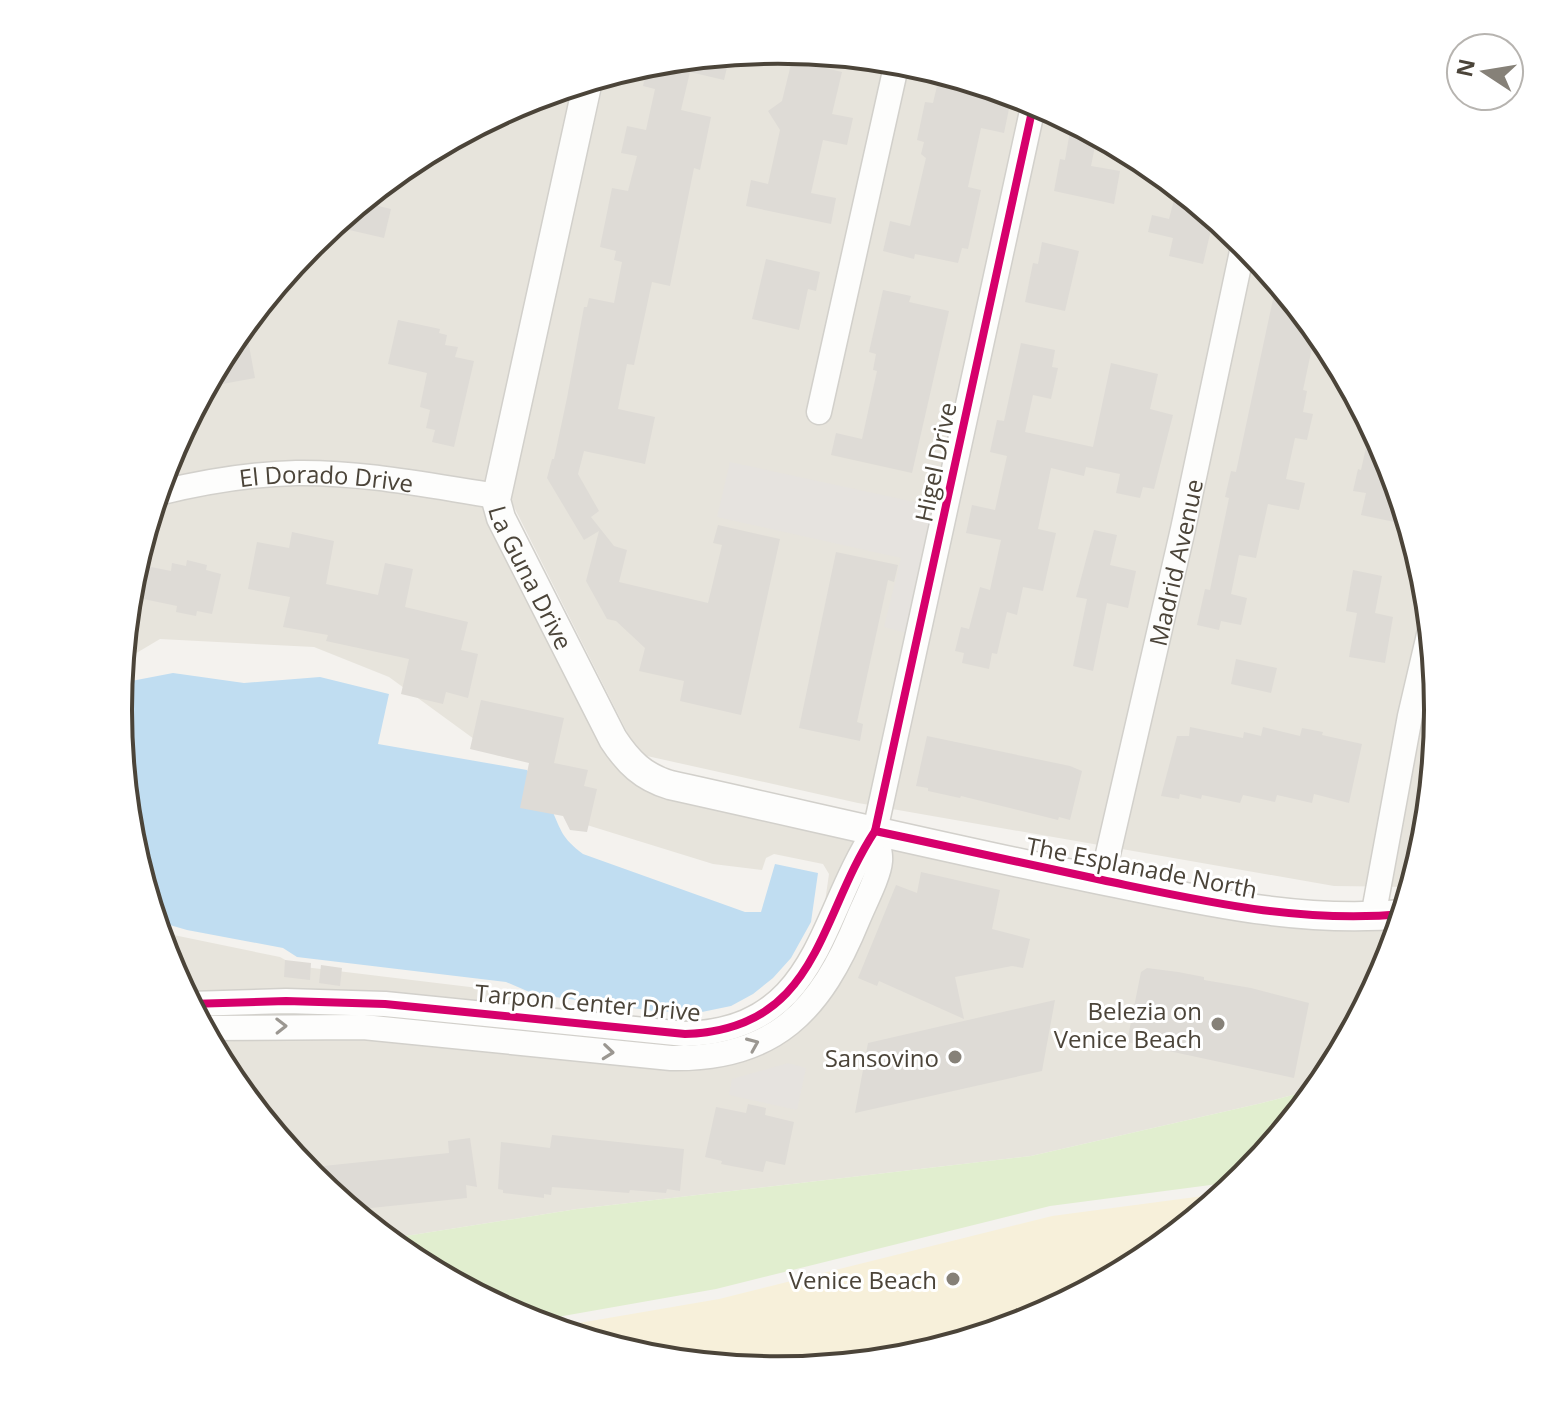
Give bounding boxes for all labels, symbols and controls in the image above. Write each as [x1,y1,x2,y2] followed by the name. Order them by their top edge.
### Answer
[1445,32,1525,112] north arrow
[1448,56,1481,80] text: N
[906,399,964,525] street label: Higel Drive
[237,456,416,499] street label: El Dorado Drive
[1140,476,1210,649] street label: Madrid Avenue
[482,502,581,655] street label: La Guna Drive
[1024,828,1260,906] street label: The Esplanade North
[474,976,702,1028] street label: Tarpon Center Drive
[1054,994,1202,1055] place label: Belezia on Venice Beach
[1209,1015,1227,1033] marker: Belezia on Venice Beach
[275,1017,288,1035] one-way arrow
[745,1037,759,1053] one-way arrow
[825,1041,939,1074] place label: Sansovino
[602,1043,615,1060] one-way arrow
[946,1048,964,1066] marker: Sansovino
[789,1263,937,1296] place label: Venice Beach
[944,1270,962,1288] marker: Venice Beach

